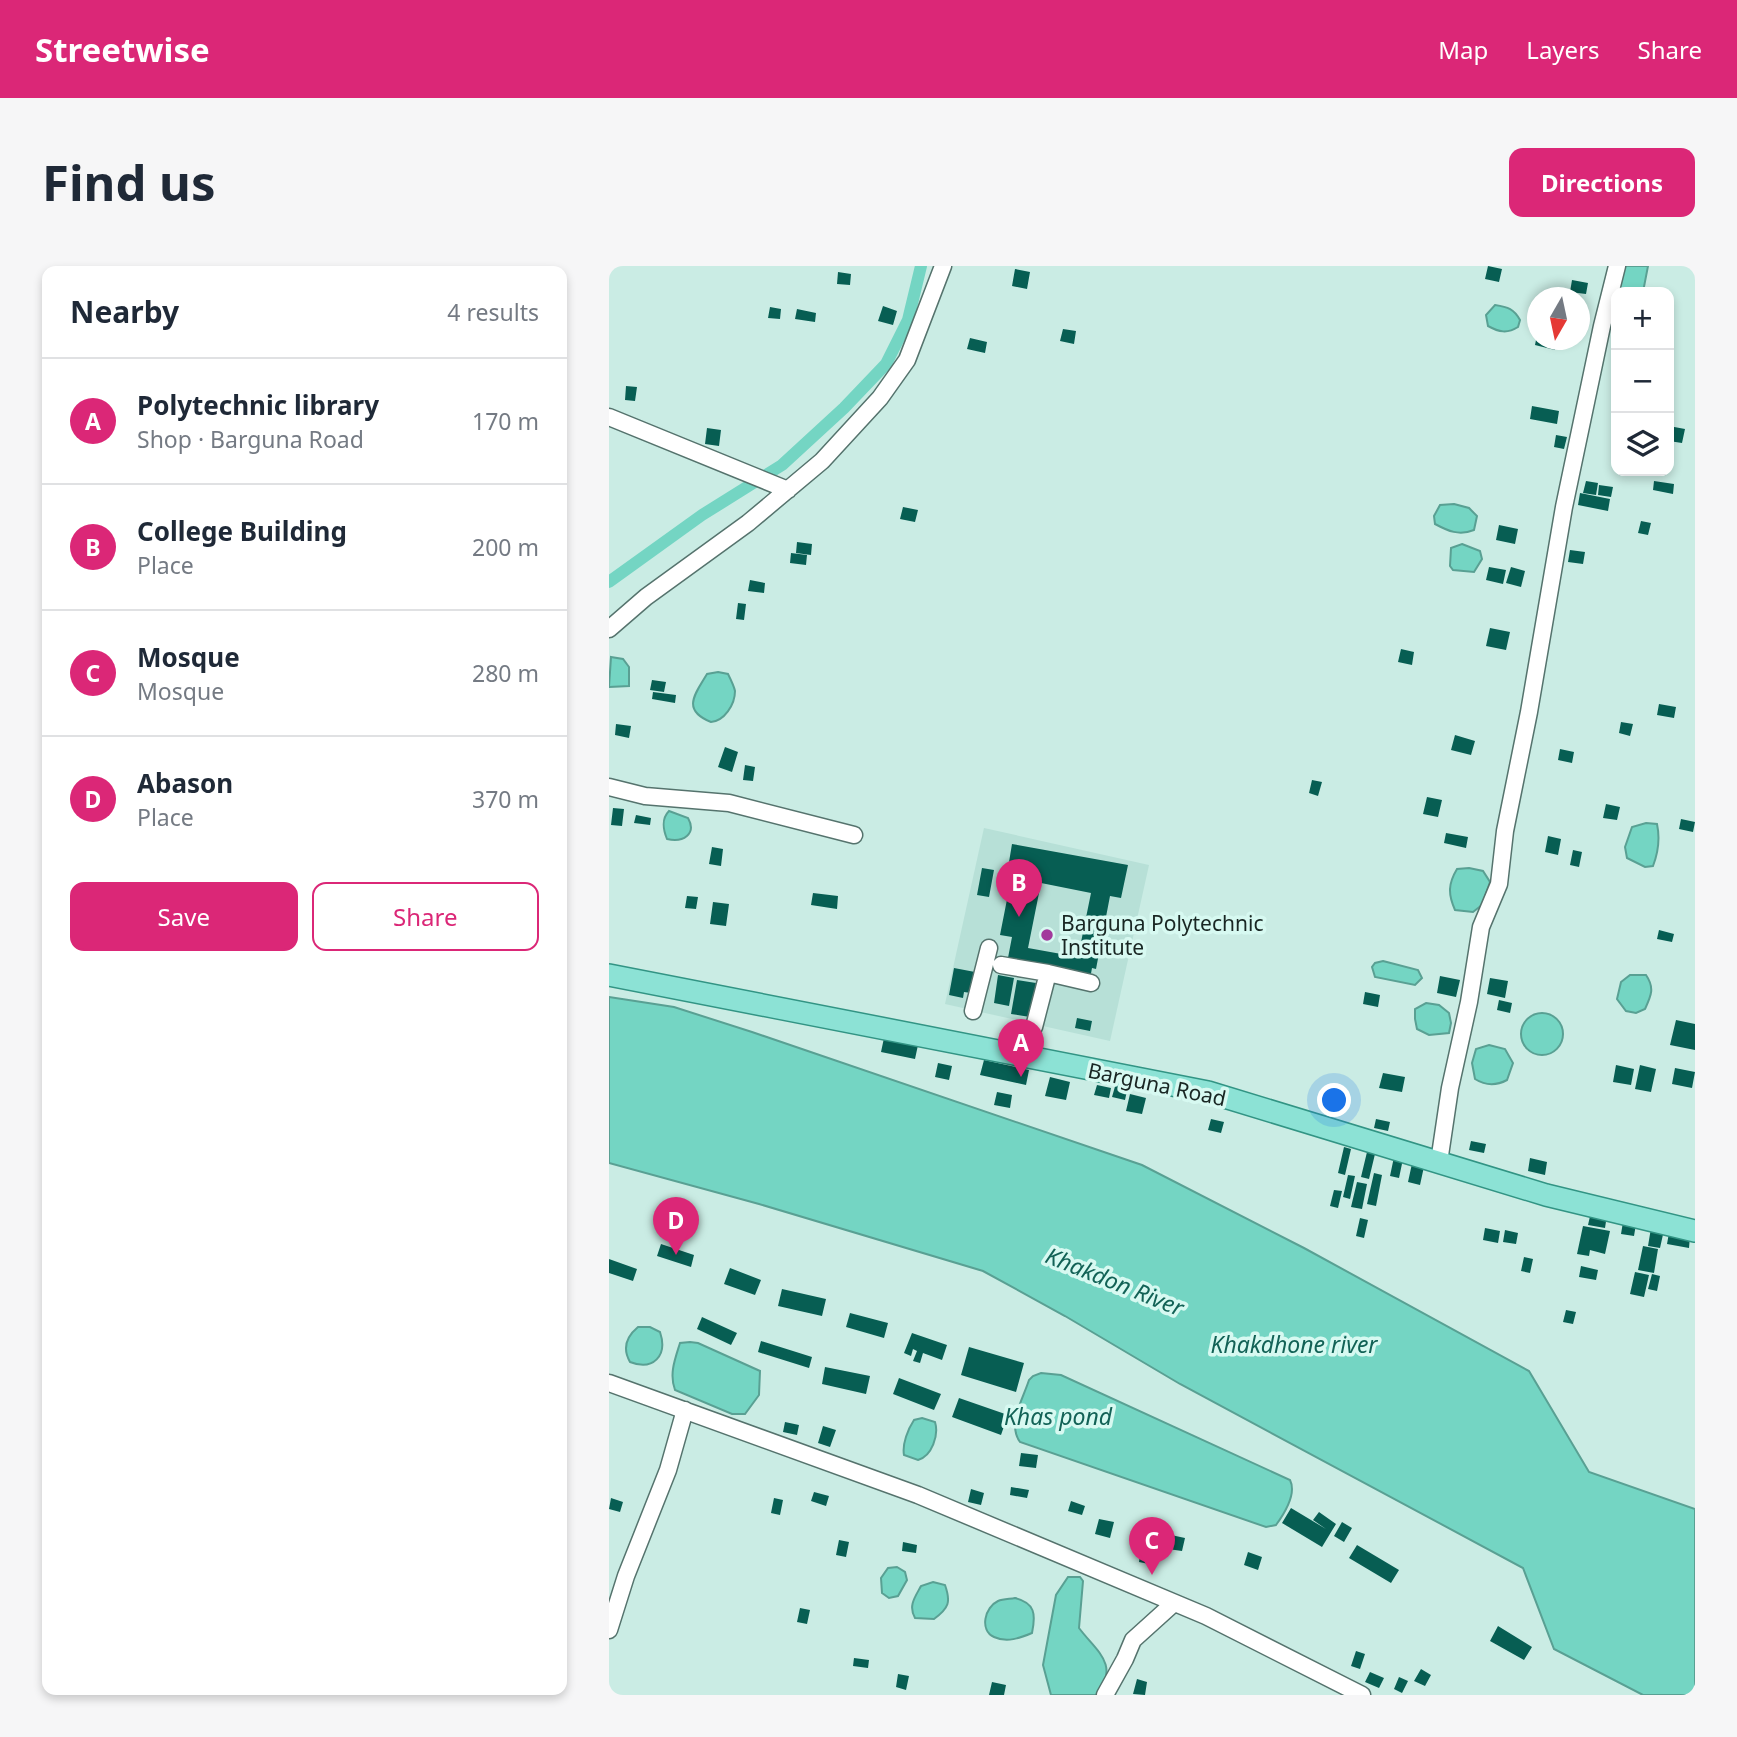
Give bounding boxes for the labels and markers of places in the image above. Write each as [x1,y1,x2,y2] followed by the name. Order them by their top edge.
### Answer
[996,859,1042,917] pin: B
[1061,909,1264,961] place label: Barguna Polytechnic Institute
[1039,927,1055,943] marker: Barguna Polytechnic Institute
[998,1019,1044,1077] pin: A
[653,1197,699,1255] pin: D
[1129,1517,1175,1575] pin: C

